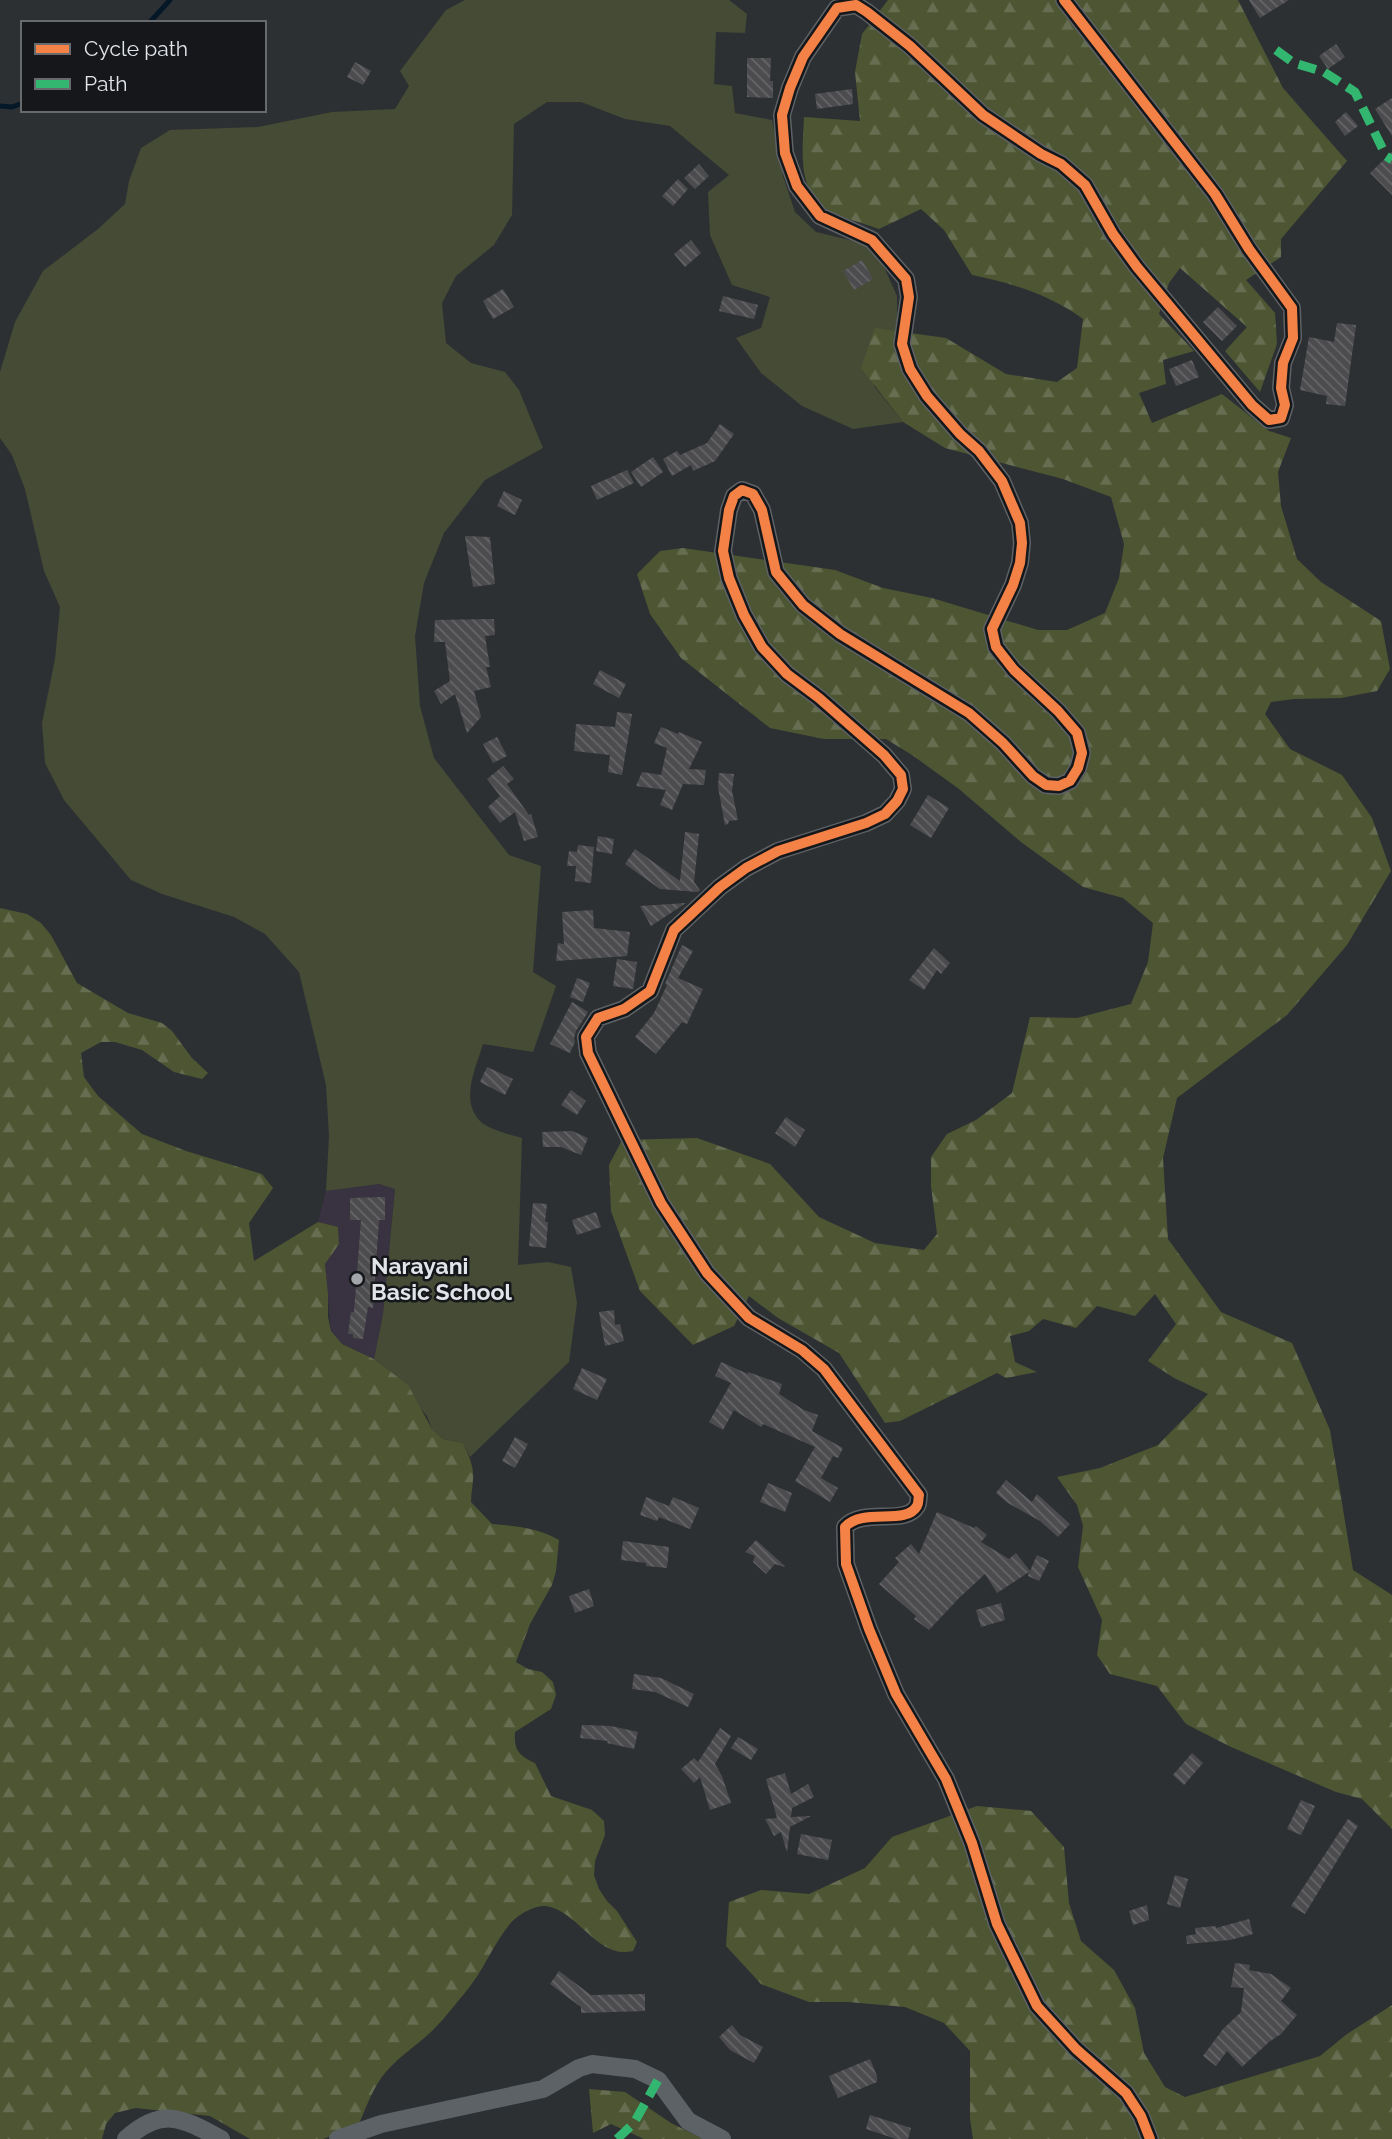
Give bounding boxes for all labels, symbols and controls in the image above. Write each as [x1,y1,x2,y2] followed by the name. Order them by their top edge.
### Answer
[21,21,266,112] legend
[84,36,188,61] text: Cycle path
[84,71,128,96] text: Path
[371,1252,512,1305] place label: Narayani Basic School
[349,1271,365,1287] marker: Narayani Basic School

